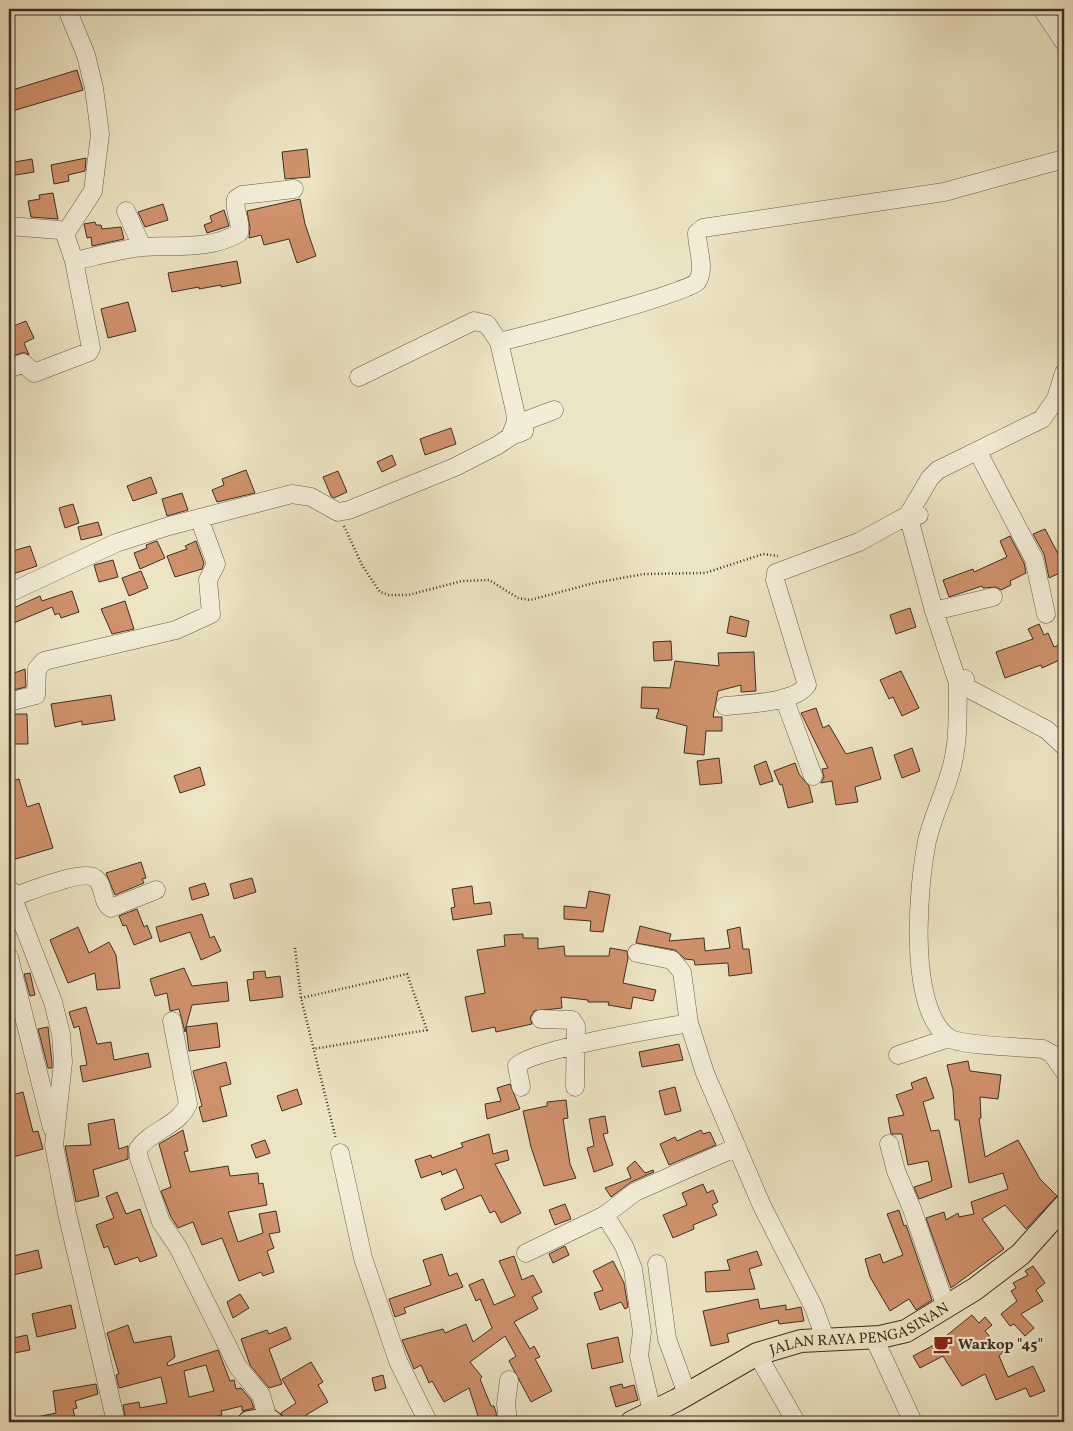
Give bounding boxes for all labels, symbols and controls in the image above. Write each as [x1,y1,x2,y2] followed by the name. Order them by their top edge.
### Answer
[767,1298,953,1362] street label: JALAN RAYA PENGASINAN
[932,1333,954,1355] cafe icon: Warkop "45"
[958,1335,1043,1356] place label: Warkop "45"

